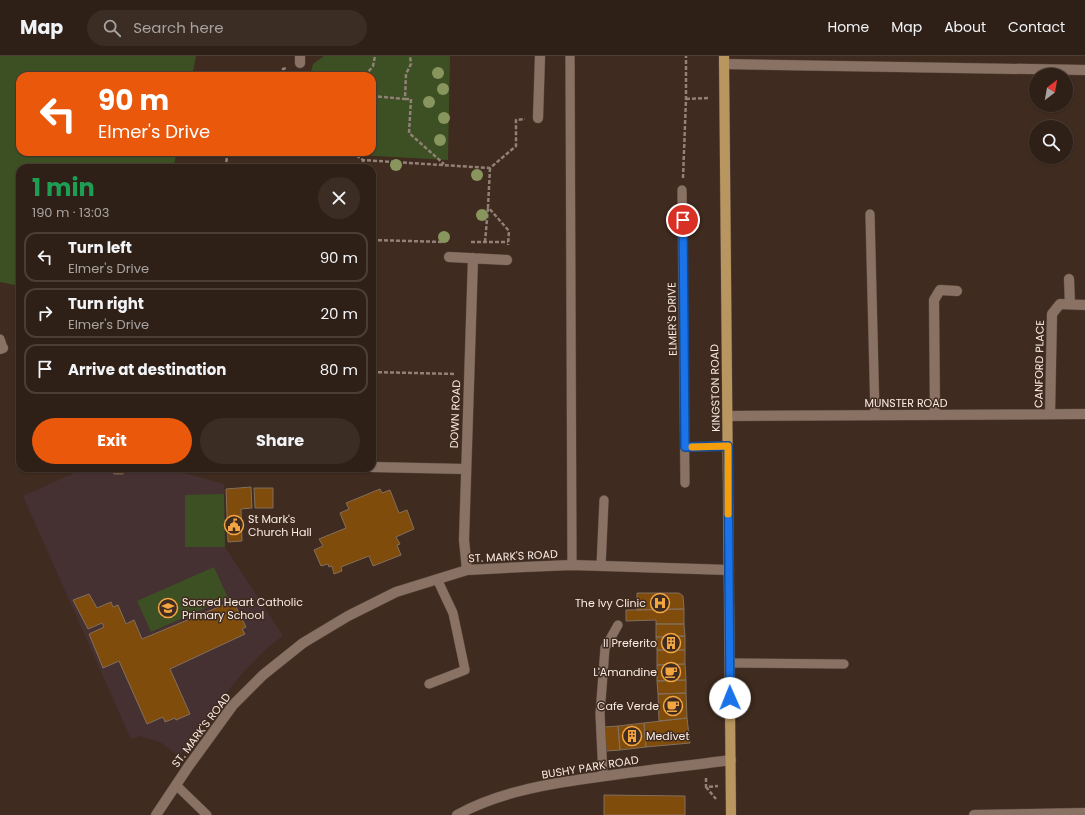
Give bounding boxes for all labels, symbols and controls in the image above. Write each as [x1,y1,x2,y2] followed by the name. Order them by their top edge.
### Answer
[87,10,367,46] search box
[20,14,63,41] text: Map
[101,17,123,39] icon: search
[133,17,224,38] text: Search here
[827,17,869,37] text: Home
[891,17,922,37] text: Map
[944,17,986,37] text: About
[1008,17,1065,37] text: Contact
[1029,68,1073,112] north arrow
[1029,68,1073,164] map controls
[98,81,169,120] text: 90 m
[32,88,84,140] icon: left
[98,119,210,144] text: Elmer's Drive
[1029,120,1073,164] button: search
[32,171,95,204] text: 1 min
[318,177,360,219] button: close
[32,203,109,222] text: 190 m · 13:03
[666,203,700,237] pin
[672,209,694,231] icon: arrive
[68,237,132,258] text: Turn left
[34,246,56,268] icon: left
[320,247,358,268] text: 90 m
[68,259,149,278] text: Elmer's Drive
[663,282,681,356] street label: ELMER'S DRIVE
[68,293,144,314] text: Turn right
[34,302,56,324] icon: right
[320,303,358,324] text: 20 m
[68,315,149,334] text: Elmer's Drive
[1030,320,1048,408] street label: CANFORD PLACE
[706,344,724,432] street label: KINGSTON ROAD
[34,358,56,380] icon: arrive
[68,359,226,380] text: Arrive at destination
[320,359,358,380] text: 80 m
[446,379,464,448] street label: DOWN ROAD
[865,395,948,411] street label: MUNSTER ROAD
[32,418,192,464] button: Exit
[200,418,360,464] button: Share
[248,511,312,540] place label: St Mark's Church Hall
[223,514,245,536] public building icon: St Mark's Church Hall
[468,546,558,566] street label: ST. MARK'S ROAD
[649,592,671,614] hospital icon: The Ivy Clinic
[182,594,303,623] place label: Sacred Heart Catholic Primary School
[575,595,646,611] place label: The Ivy Clinic
[157,597,179,619] school or university icon: Sacred Heart Catholic Primary School
[660,632,682,654] building icon: Il Preferito
[603,635,657,651] place label: Il Preferito
[660,661,682,683] cafe icon: L'Amandine
[593,664,657,680] place label: L'Amandine
[709,677,751,719] position arrow
[168,689,234,771] street label: ST. MARK'S ROAD
[662,695,684,717] cafe icon: Cafe Verde
[597,698,659,714] place label: Cafe Verde
[621,725,643,747] building icon: Medivet
[646,728,689,744] place label: Medivet
[540,751,640,783] street label: BUSHY PARK ROAD

